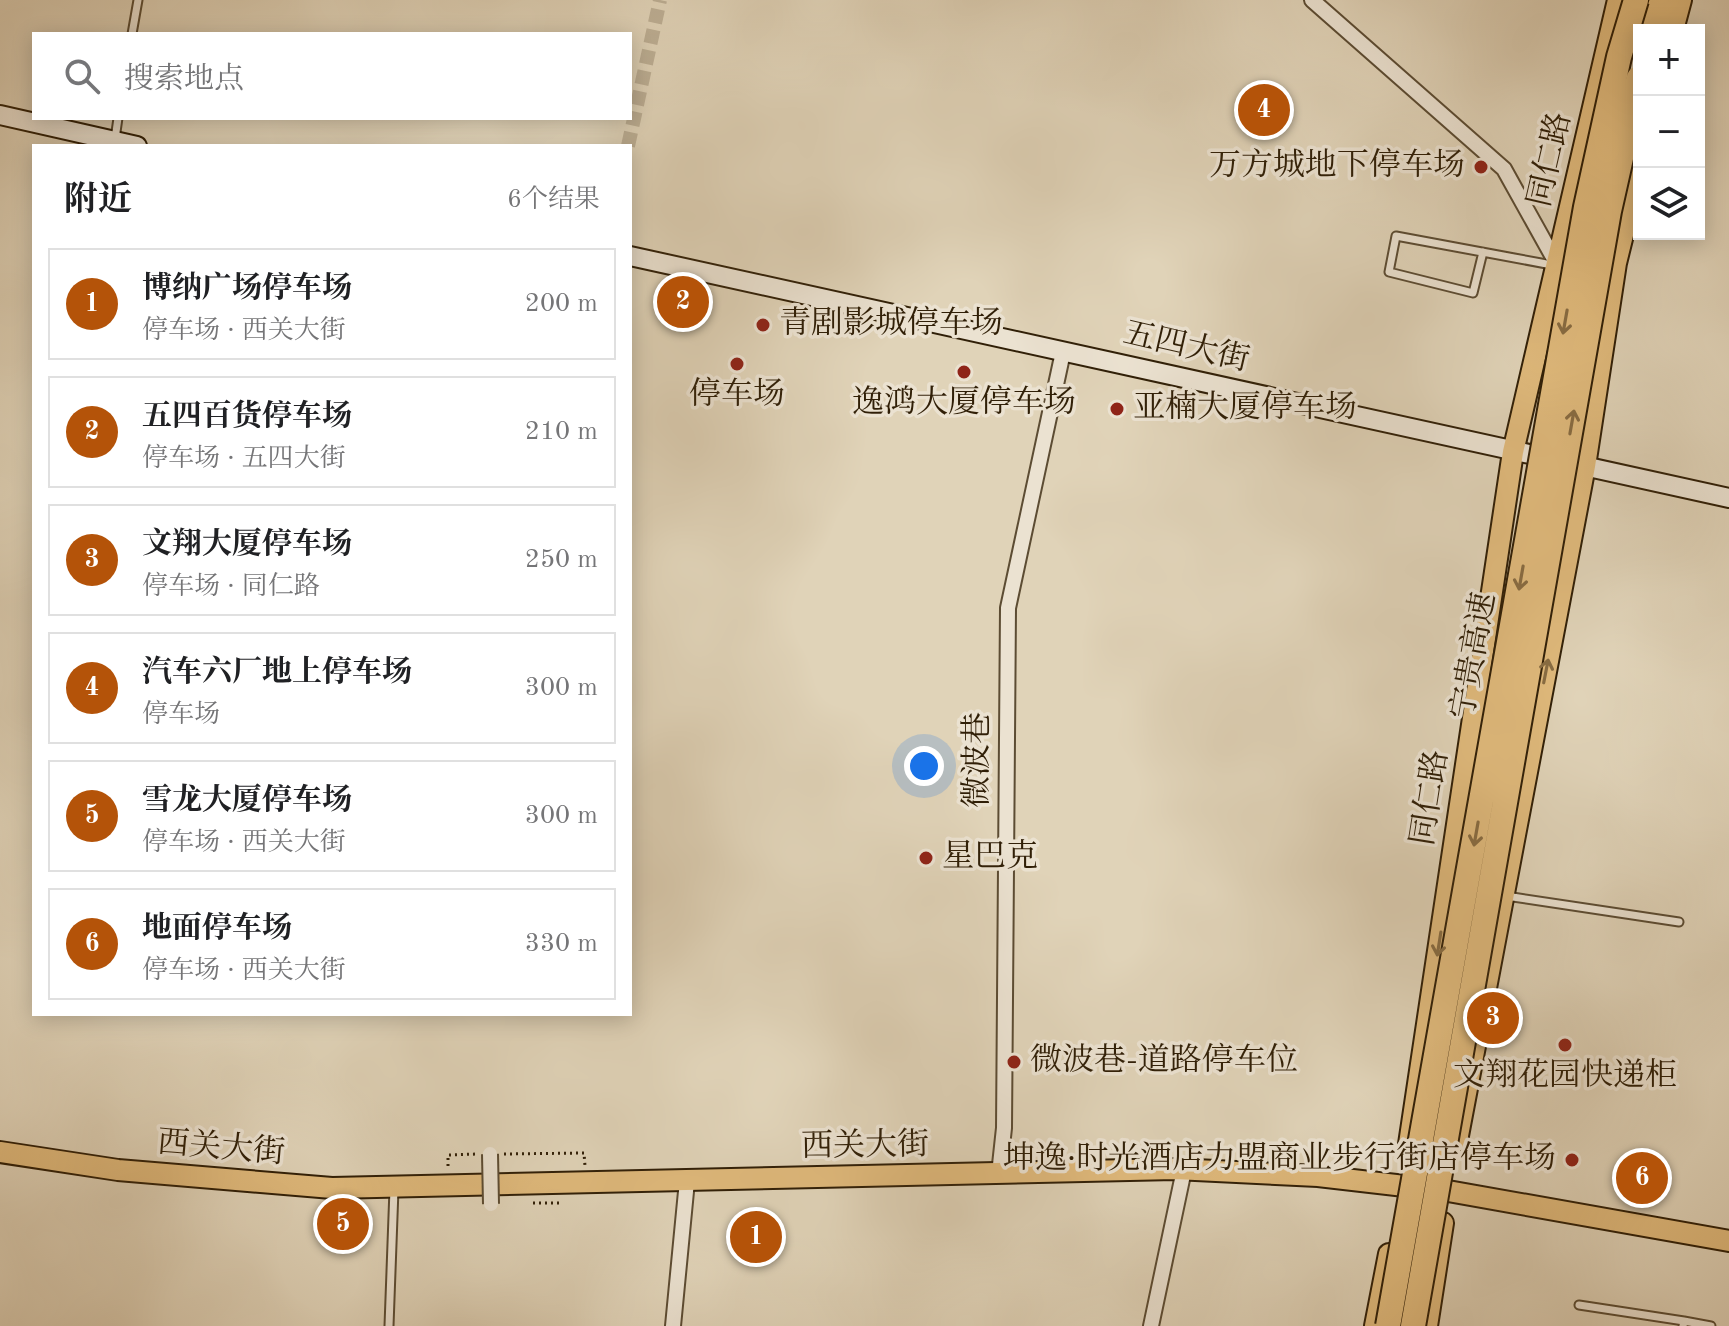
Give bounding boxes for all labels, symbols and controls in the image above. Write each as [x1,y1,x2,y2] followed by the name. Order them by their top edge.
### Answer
[1633,24,1705,240] map controls
[1633,24,1705,96] button: +
[32,32,632,120] search box
[60,54,104,98] icon: search
[124,65,244,95] text: 搜索地点
[1238,80,1290,140] pin: 4
[1633,96,1705,168] button: −
[1522,109,1577,210] street label: 同仁路
[1209,147,1465,183] place label: 万方城地下停车场
[1472,158,1490,176] marker: 万方城地下停车场
[1633,168,1705,240] button: layers
[64,184,132,218] text: 附近
[507,187,600,213] text: 6个结果
[657,272,709,332] pin: 2
[142,274,352,304] text: 博纳广场停车场
[84,291,100,317] text: 1
[525,291,598,317] text: 200 m
[779,305,1003,341] place label: 青剧影城停车场
[1557,309,1572,334] one-way arrow
[1120,315,1253,378] street label: 五四大街
[754,316,772,334] marker: 青剧影城停车场
[142,318,346,344] text: 停车场 · 西关大街
[728,355,746,373] marker: 停车场
[955,363,973,381] marker: 逸鸿大厦停车场
[689,376,785,412] place label: 停车场
[852,384,1076,420] place label: 逸鸿大厦停车场
[1133,389,1357,425] place label: 亚楠大厦停车场
[1108,400,1126,418] marker: 亚楠大厦停车场
[142,402,352,432] text: 五四百货停车场
[1566,410,1581,435] one-way arrow
[84,419,100,445] text: 2
[525,419,598,445] text: 210 m
[142,446,346,472] text: 停车场 · 五四大街
[142,530,352,560] text: 文翔大厦停车场
[84,547,100,573] text: 3
[525,547,598,573] text: 250 m
[1513,565,1528,590] one-way arrow
[142,574,320,600] text: 停车场 · 同仁路
[1444,589,1502,722] street label: 宁贵高速
[142,658,412,688] text: 汽车六厂地上停车场
[1539,659,1554,684] one-way arrow
[84,675,100,701] text: 4
[525,675,598,701] text: 300 m
[142,702,220,728] text: 停车场
[960,712,995,808] street label: 微波巷
[904,746,944,786] your location
[1405,748,1454,848] street label: 同仁路
[142,786,352,816] text: 雪龙大厦停车场
[84,803,100,829] text: 5
[525,803,598,829] text: 300 m
[1468,821,1483,846] one-way arrow
[142,830,346,856] text: 停车场 · 西关大街
[942,838,1038,874] place label: 星巴克
[917,849,935,867] marker: 星巴克
[142,914,292,944] text: 地面停车场
[84,931,100,957] text: 6
[525,931,598,957] text: 330 m
[1431,931,1446,957] one-way arrow
[142,958,346,984] text: 停车场 · 西关大街
[1467,988,1519,1048] pin: 3
[1556,1036,1574,1054] marker: 文翔花园快递柜
[1030,1042,1298,1078] place label: 微波巷-道路停车位
[1005,1053,1023,1071] marker: 微波巷-道路停车位
[1453,1058,1677,1093] place label: 文翔花园快递柜
[156,1124,286,1171] street label: 西关大街
[801,1127,929,1164] street label: 西关大街
[1003,1140,1556,1176] place label: 坤逸·时光酒店力盟商业步行街店停车场
[1616,1148,1668,1208] pin: 6
[1563,1151,1581,1169] marker: 坤逸·时光酒店力盟商业步行街店停车场
[317,1194,369,1254] pin: 5
[730,1207,782,1267] pin: 1

